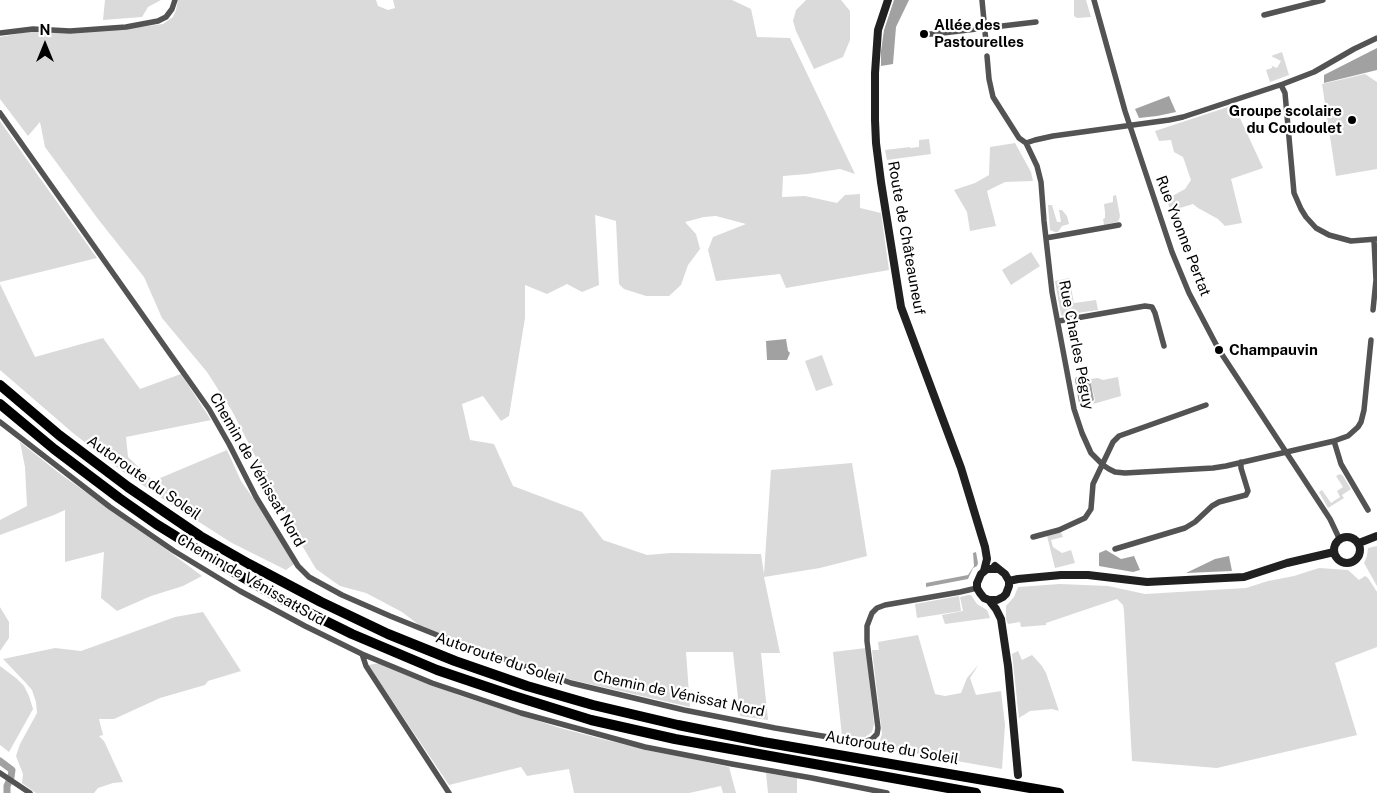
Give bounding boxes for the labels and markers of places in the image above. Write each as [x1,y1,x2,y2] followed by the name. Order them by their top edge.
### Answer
[934,16,1024,51] place label: Allée des Pastourelles
[918,28,930,40] marker: Allée des Pastourelles
[1229,102,1342,137] place label: Groupe scolaire du Coudoulet
[1346,114,1358,126] marker: Groupe scolaire du Coudoulet
[1229,341,1318,359] place label: Champauvin
[1213,344,1225,356] marker: Champauvin

